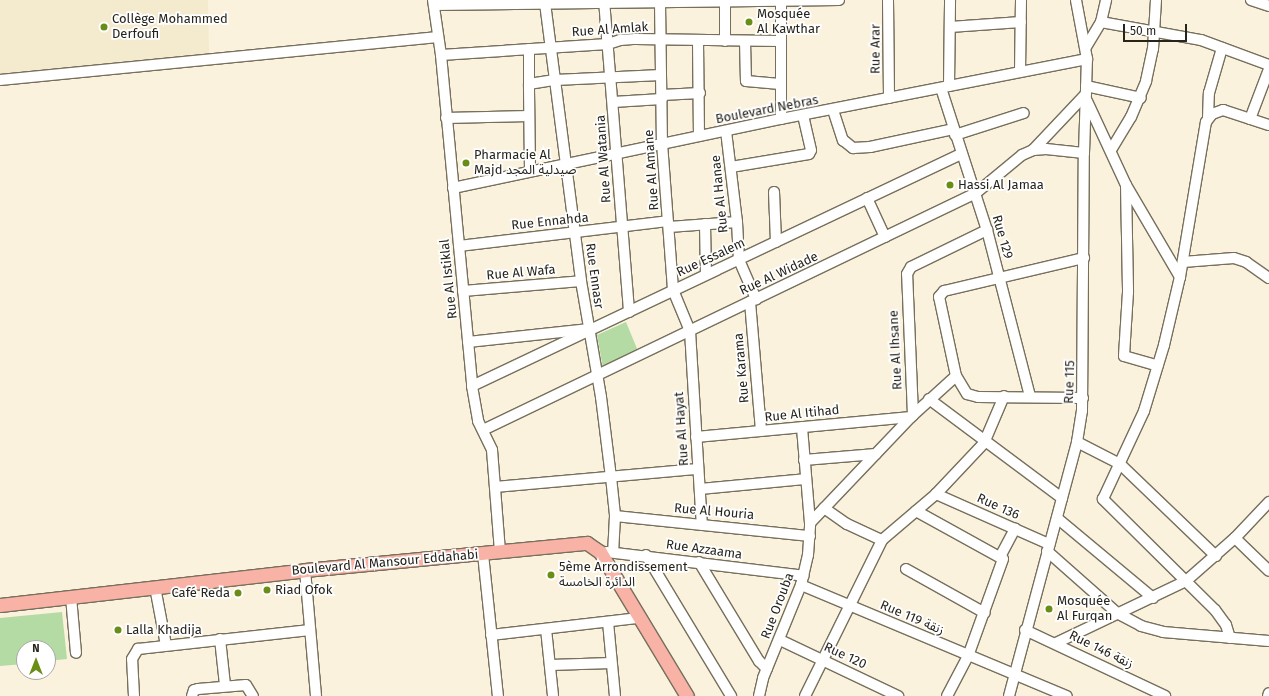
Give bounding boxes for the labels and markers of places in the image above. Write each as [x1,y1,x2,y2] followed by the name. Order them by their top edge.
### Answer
[757,7,820,38] place label: Mosquée Al Kawthar
[112,12,228,43] place label: Collège Mohammed Derfoufi
[744,17,754,27] marker: Mosquée Al Kawthar
[99,22,109,32] marker: Collège Mohammed Derfoufi
[474,148,577,179] place label: Pharmacie Al Majd صيدلية المجد
[461,158,471,168] marker: Pharmacie Al Majd صيدلية المجد
[958,177,1044,193] place label: Hassi Al Jamaa
[945,180,955,190] marker: Hassi Al Jamaa
[559,560,688,591] place label: 5ème Arrondissement الدائرة الخامسة
[546,570,556,580] marker: 5ème Arrondissement الدائرة الخامسة
[275,582,332,598] place label: Riad Ofok
[171,585,230,601] place label: Café Reda
[262,585,272,595] marker: Riad Ofok
[233,588,243,598] marker: Café Reda
[1057,594,1112,625] place label: Mosquée Al Furqan
[1044,604,1054,614] marker: Mosquée Al Furqan
[126,622,202,638] place label: Lalla Khadija
[113,625,123,635] marker: Lalla Khadija

